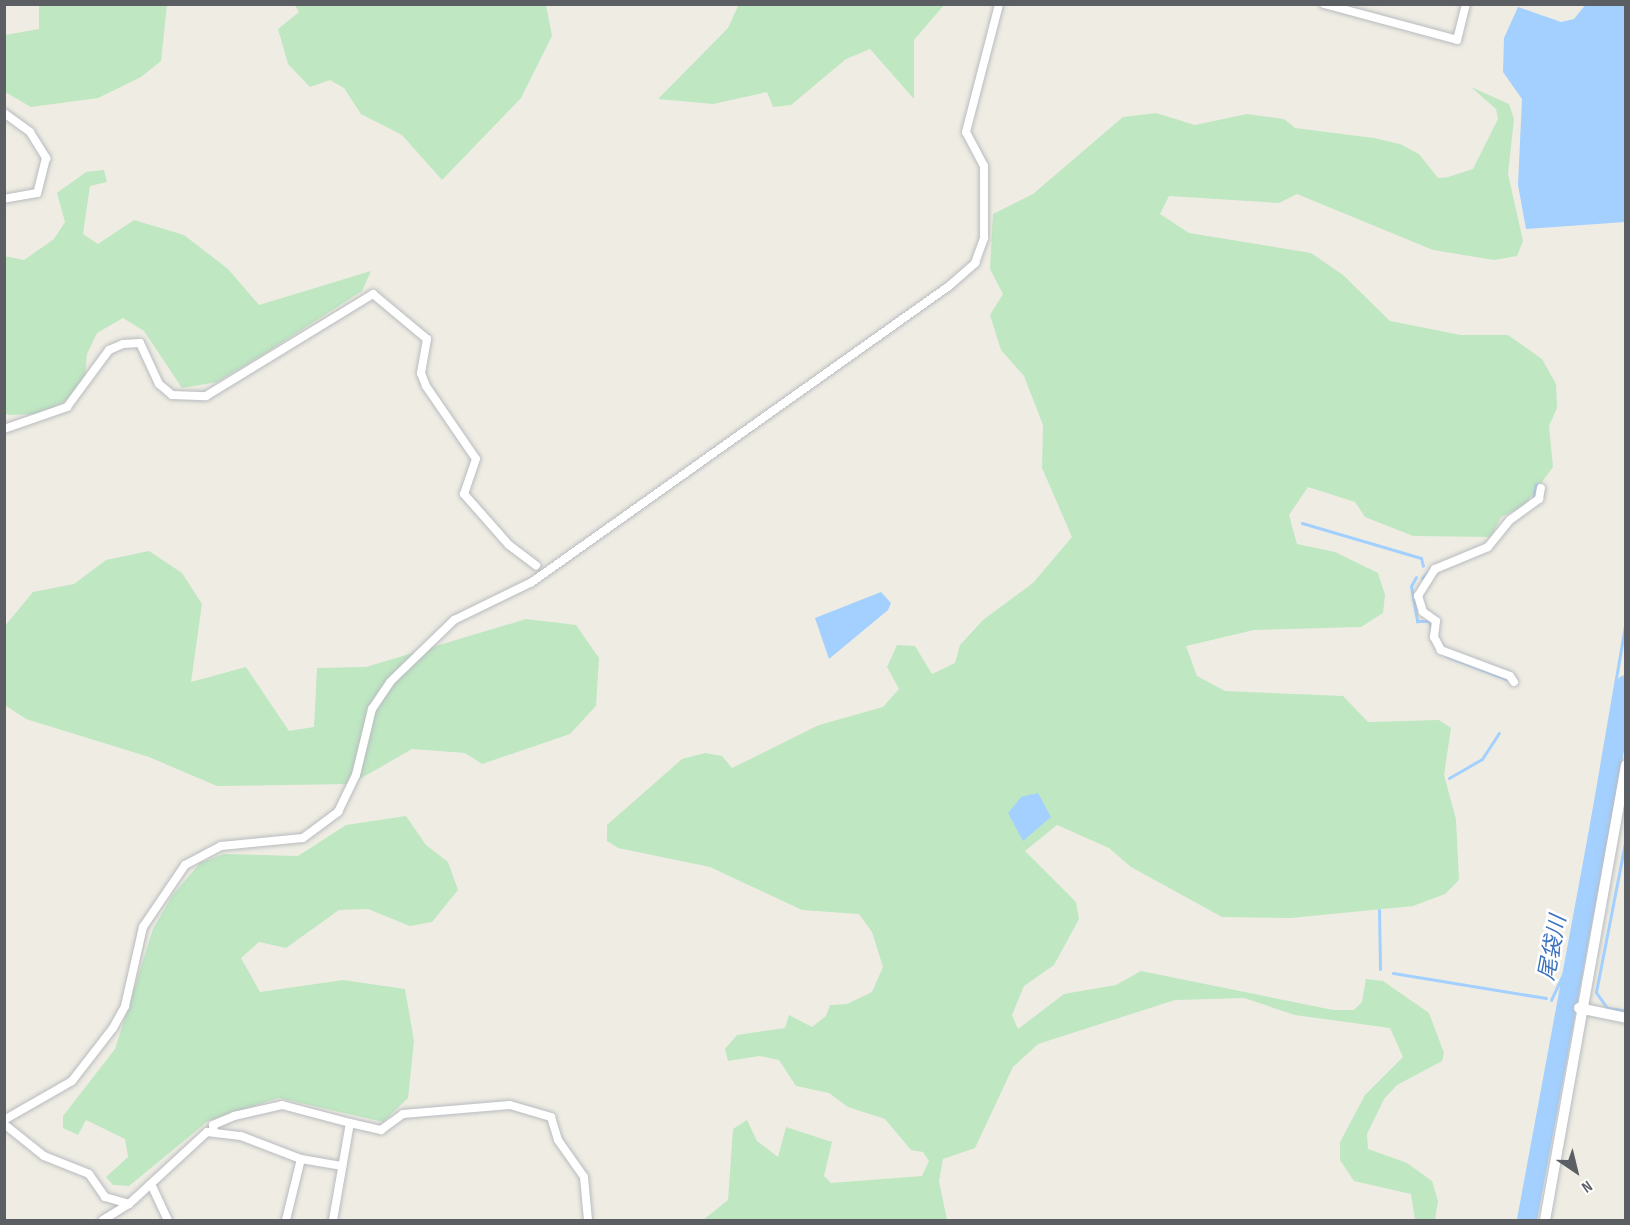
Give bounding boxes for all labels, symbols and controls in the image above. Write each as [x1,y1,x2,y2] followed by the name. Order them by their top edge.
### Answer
[1534,913,1572,983] water label: 尾袋川
[1546,1141,1606,1201] north arrow
[1578,1176,1596,1196] text: N

